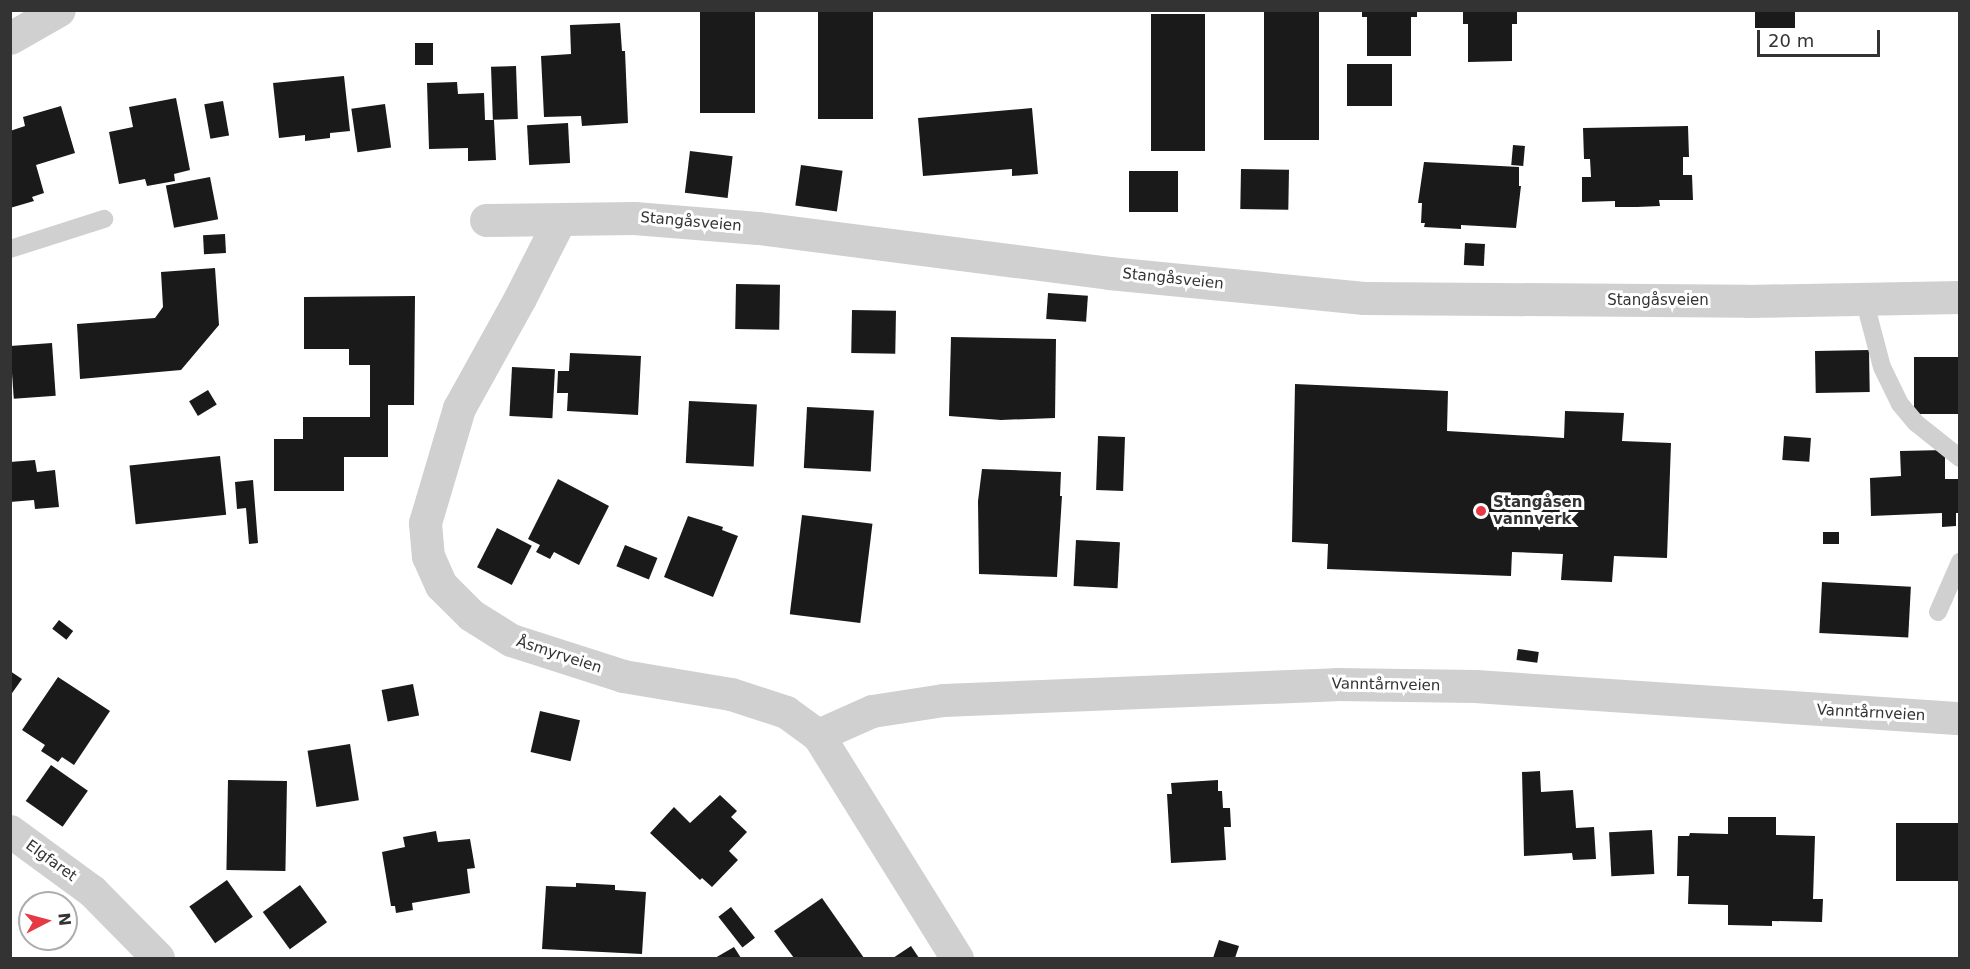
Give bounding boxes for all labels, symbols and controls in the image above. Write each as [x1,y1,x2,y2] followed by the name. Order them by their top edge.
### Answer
[1760,18,1883,56] scale bar
[1768,30,1814,51] text: 20 m
[640,209,742,235] street label: Stangåsveien
[1122,265,1224,293] street label: Stangåsveien
[1607,292,1709,310] street label: Stangåsveien
[1493,493,1582,528] place label: Stangåsen vannverk
[1474,504,1488,518] marker: Stangåsen vannverk
[514,633,604,677] street label: Åsmyrveien
[1331,675,1441,695] street label: Vanntårnveien
[1816,701,1926,725] street label: Vanntårnveien
[22,837,80,885] street label: Elgfaret
[18,891,78,951] north arrow
[54,912,75,927] text: N

